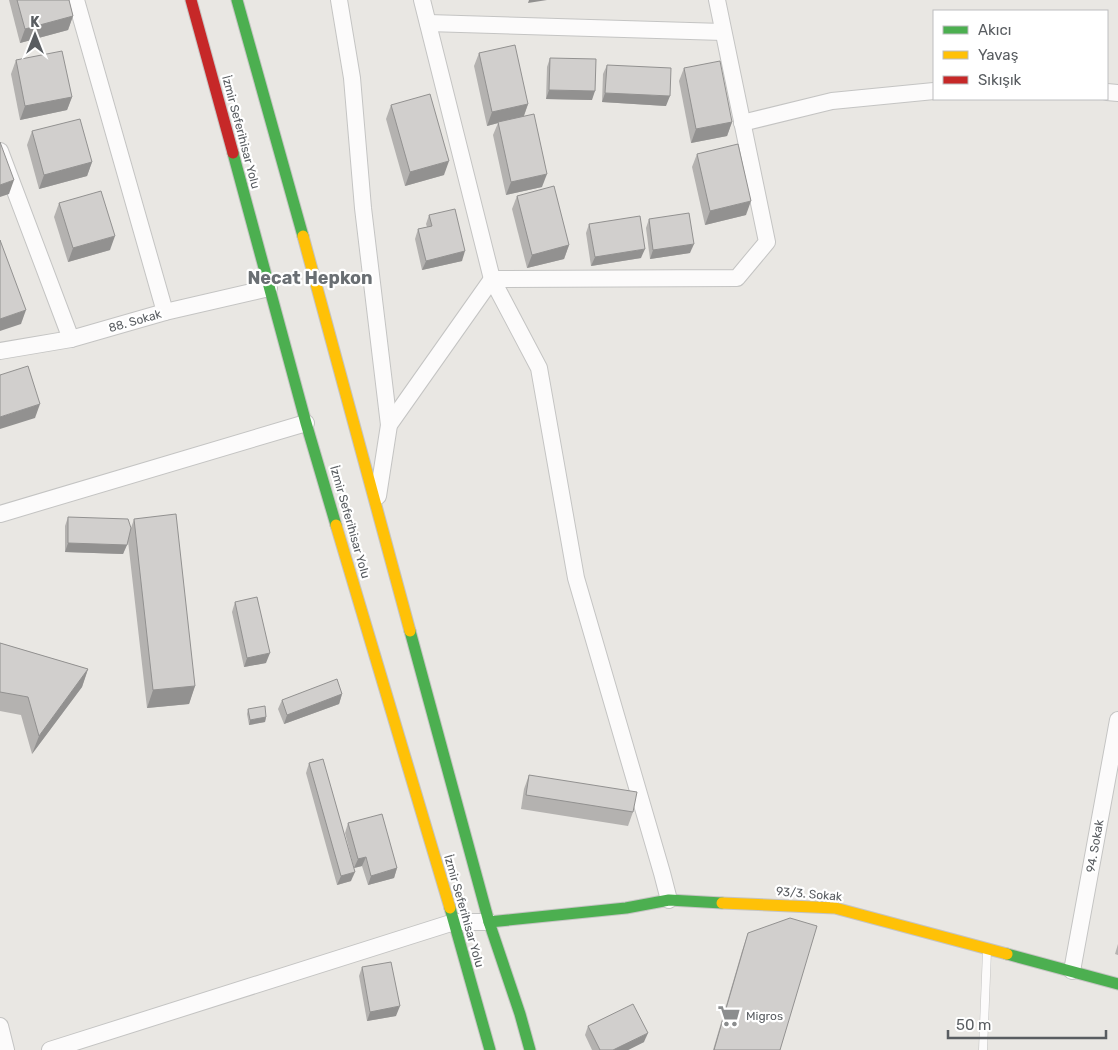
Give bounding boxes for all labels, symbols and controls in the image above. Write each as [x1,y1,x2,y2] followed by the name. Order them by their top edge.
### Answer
[10,10,60,60] north arrow
[933,10,1108,100] legend
[30,14,40,31] text: K
[978,21,1011,39] text: Akıcı
[978,46,1019,64] text: Yavaş
[978,71,1022,89] text: Sıkışık
[219,74,263,190] street label: İzmir Seferihisar Yolu
[247,267,373,289] district label: Necat Hepkon
[107,307,164,335] street label: 88. Sokak
[327,464,373,580] street label: İzmir Seferihisar Yolu
[1083,818,1107,874] street label: 94. Sokak
[441,853,487,969] street label: İzmir Seferihisar Yolu
[775,884,843,904] street label: 93/3. Sokak
[716,1003,742,1029] supermarket icon: Migros
[948,1008,1106,1040] scale bar
[746,1009,783,1023] place label: Migros
[956,1016,991,1034] text: 50 m

